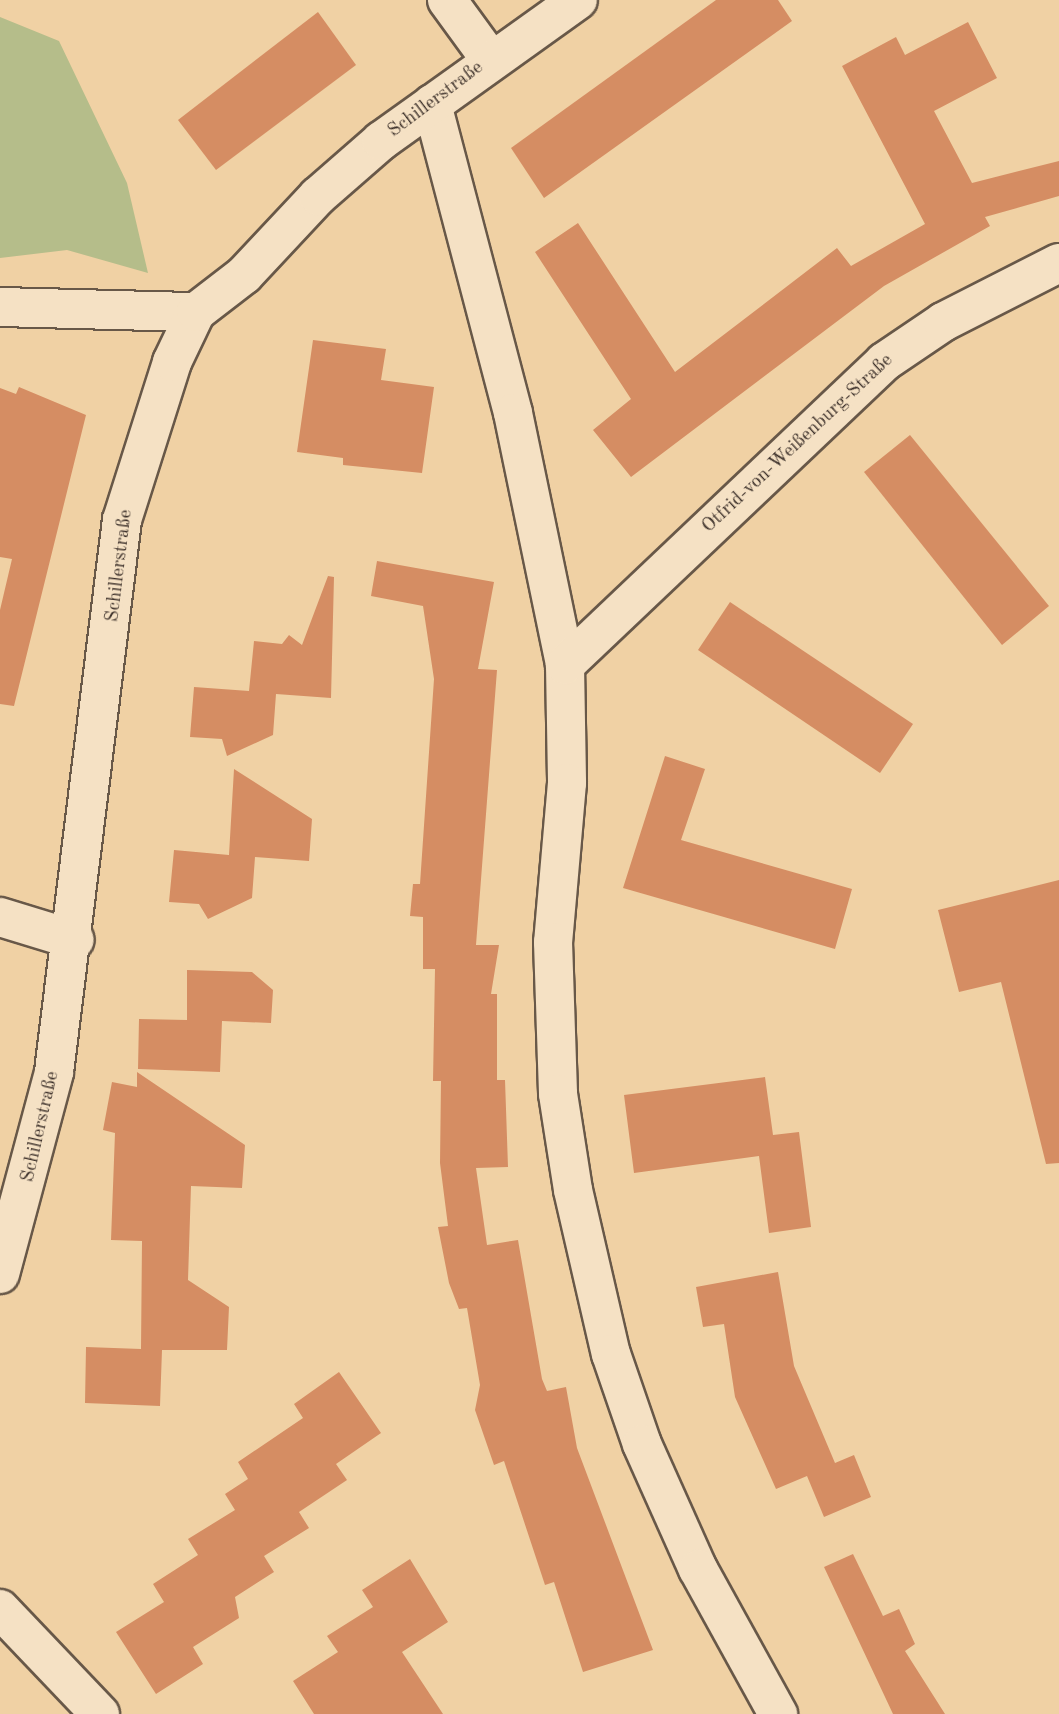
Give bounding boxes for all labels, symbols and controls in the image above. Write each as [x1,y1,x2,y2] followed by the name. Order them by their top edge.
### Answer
[384,57,488,143] street label: Schillerstraße
[698,350,898,538] street label: Otfrid-von-Weißenburg-Straße
[102,508,138,624] street label: Schillerstraße
[17,1069,65,1185] street label: Schillerstraße

